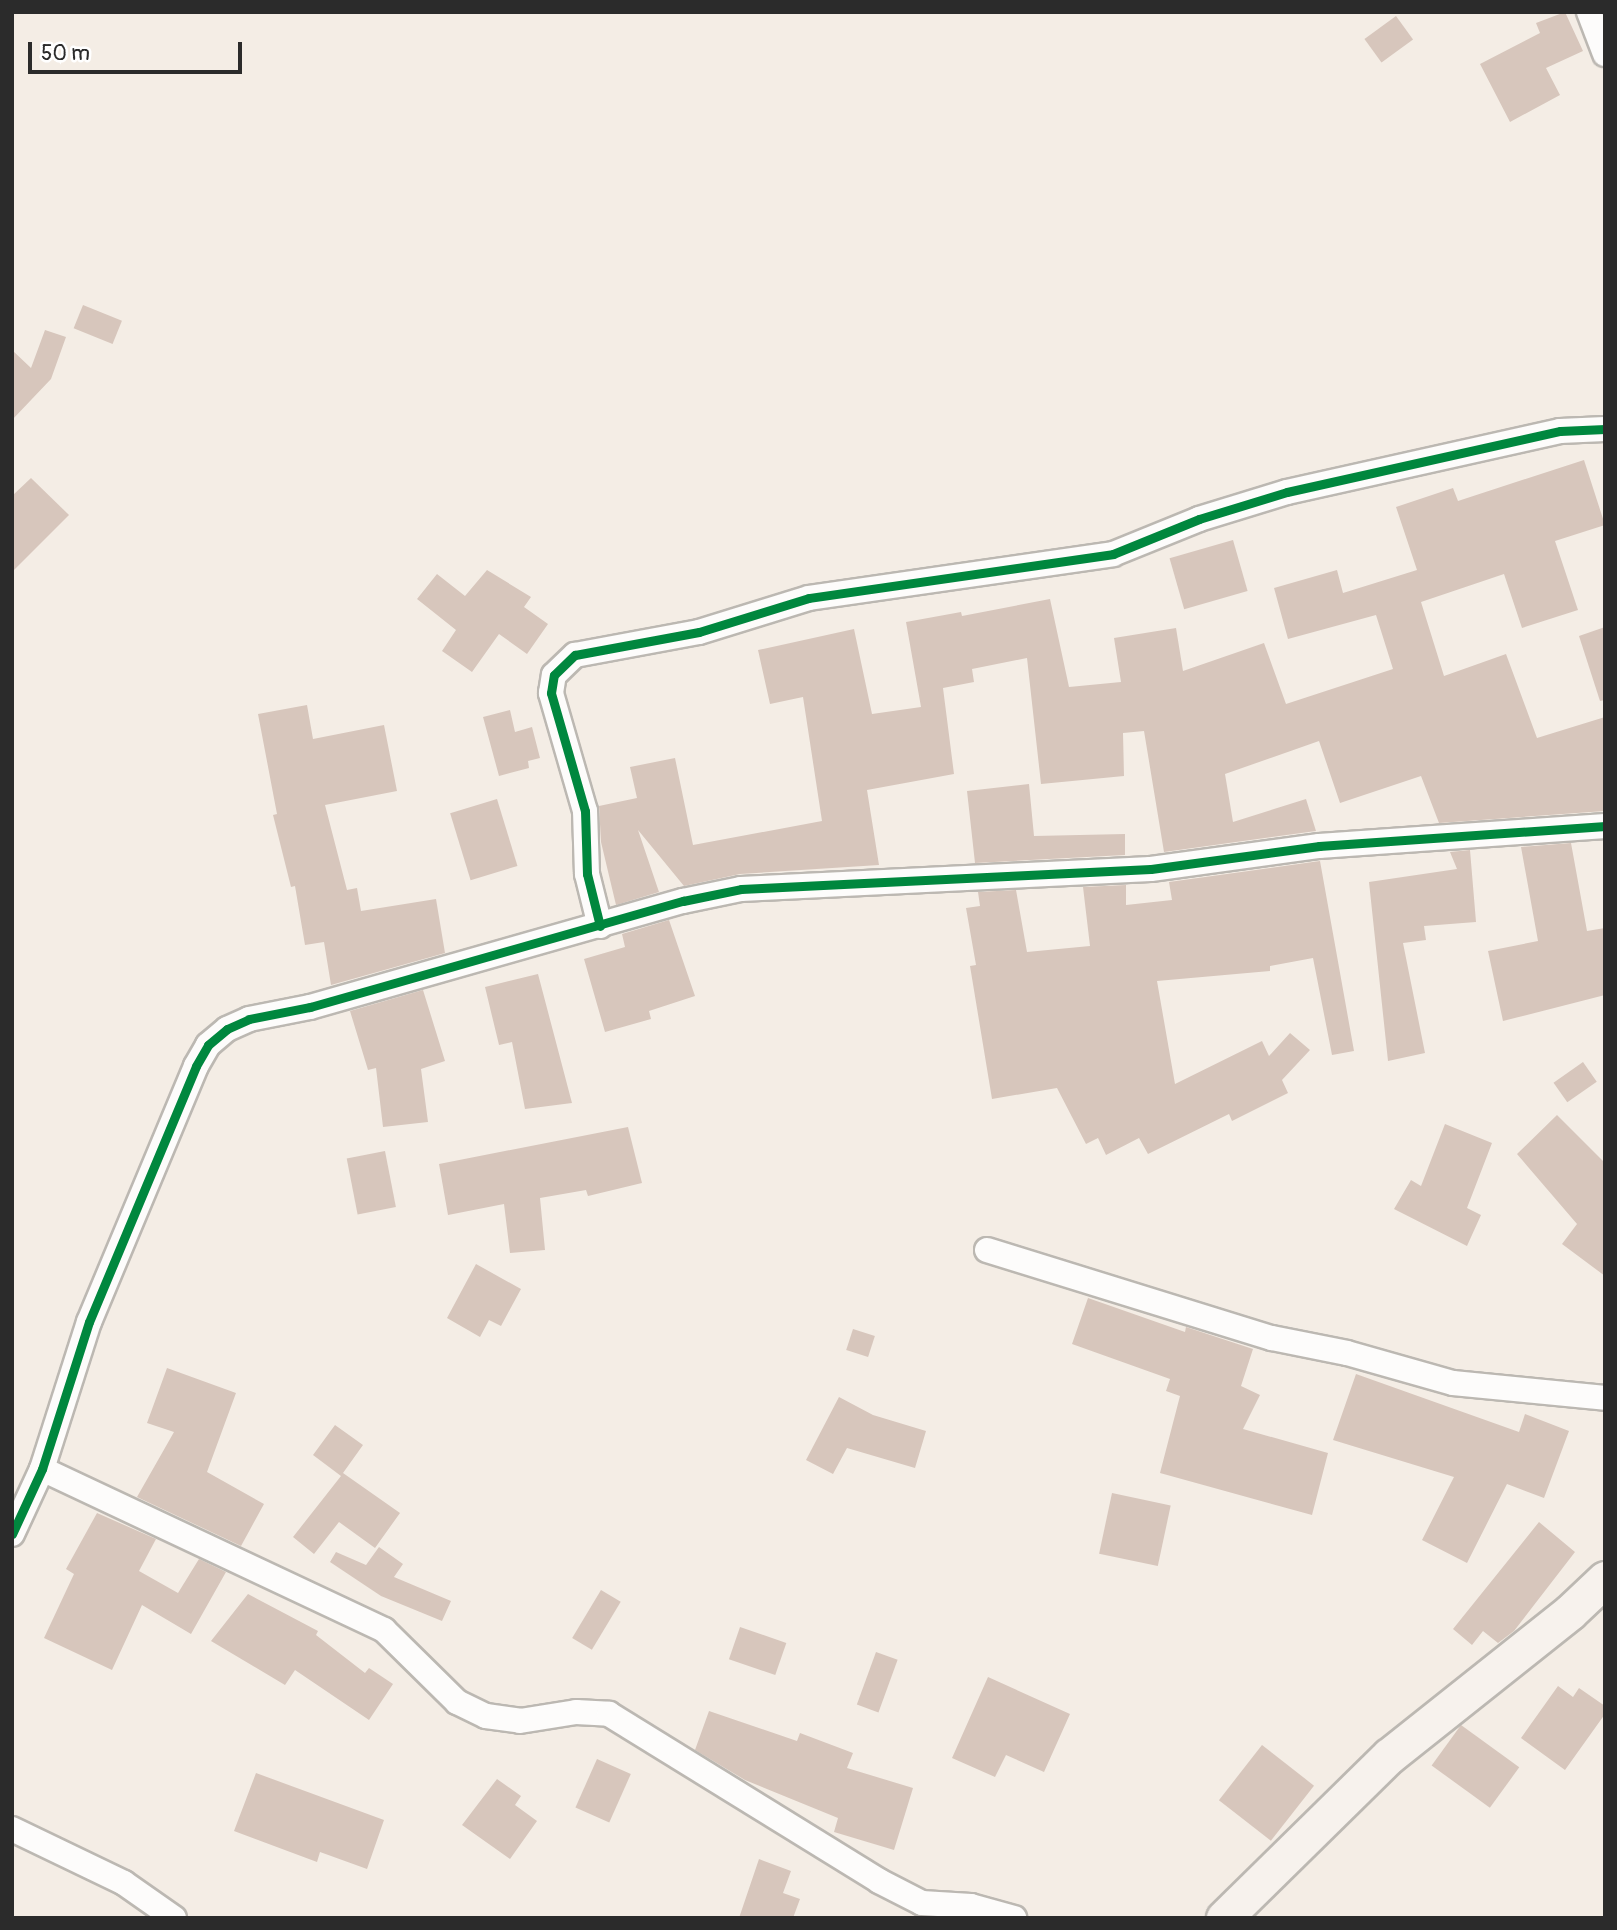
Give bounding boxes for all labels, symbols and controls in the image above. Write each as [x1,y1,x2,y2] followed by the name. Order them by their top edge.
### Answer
[32,28,245,72] scale bar
[41,40,90,67] text: 50 m

